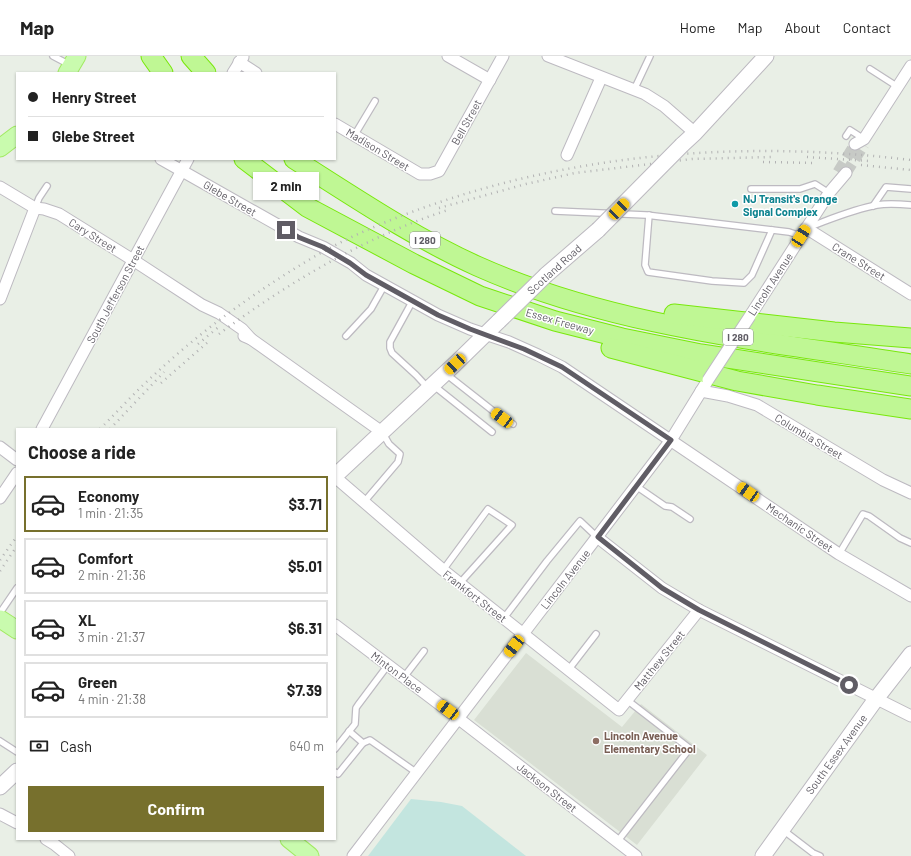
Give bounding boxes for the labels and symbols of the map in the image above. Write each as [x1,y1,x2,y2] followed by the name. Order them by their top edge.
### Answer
[448,97,484,147] street label: Bell Street
[344,125,412,173] street label: Madison Street
[253,172,319,200] callout: 2 min
[201,178,259,218] street label: Glebe Street
[743,192,837,218] place label: NJ Transit's Orange Signal Complex
[606,196,632,222] car
[730,199,740,209] marker: NJ Transit's Orange Signal Complex
[67,215,119,255] street label: Cary Street
[277,221,295,239] route end
[789,223,813,249] car
[410,232,440,248] road number: I 280
[830,240,888,282] street label: Crane Street
[524,241,584,297] street label: Scotland Road
[84,243,146,345] street label: South Jefferson Street
[745,250,795,318] street label: Lincoln Avenue
[524,305,596,337] street label: Essex Freeway
[723,329,753,345] road number: I 280
[442,351,468,377] car
[489,406,515,430] car
[773,411,845,461] street label: Columbia Street
[735,480,761,504] car
[764,500,836,554] street label: Mechanic Street
[538,546,592,611] street label: Lincoln Avenue
[441,567,509,625] street label: Frankfort Street
[631,627,687,693] street label: Matthew Street
[502,633,526,659] car
[369,649,425,696] street label: Minton Place
[840,676,858,694] route start
[435,698,461,722] car
[803,711,869,797] street label: South Essex Avenue
[604,729,696,755] place label: Lincoln Avenue Elementary School
[591,736,601,746] marker: Lincoln Avenue Elementary School
[514,760,580,814] street label: Jackson Street

